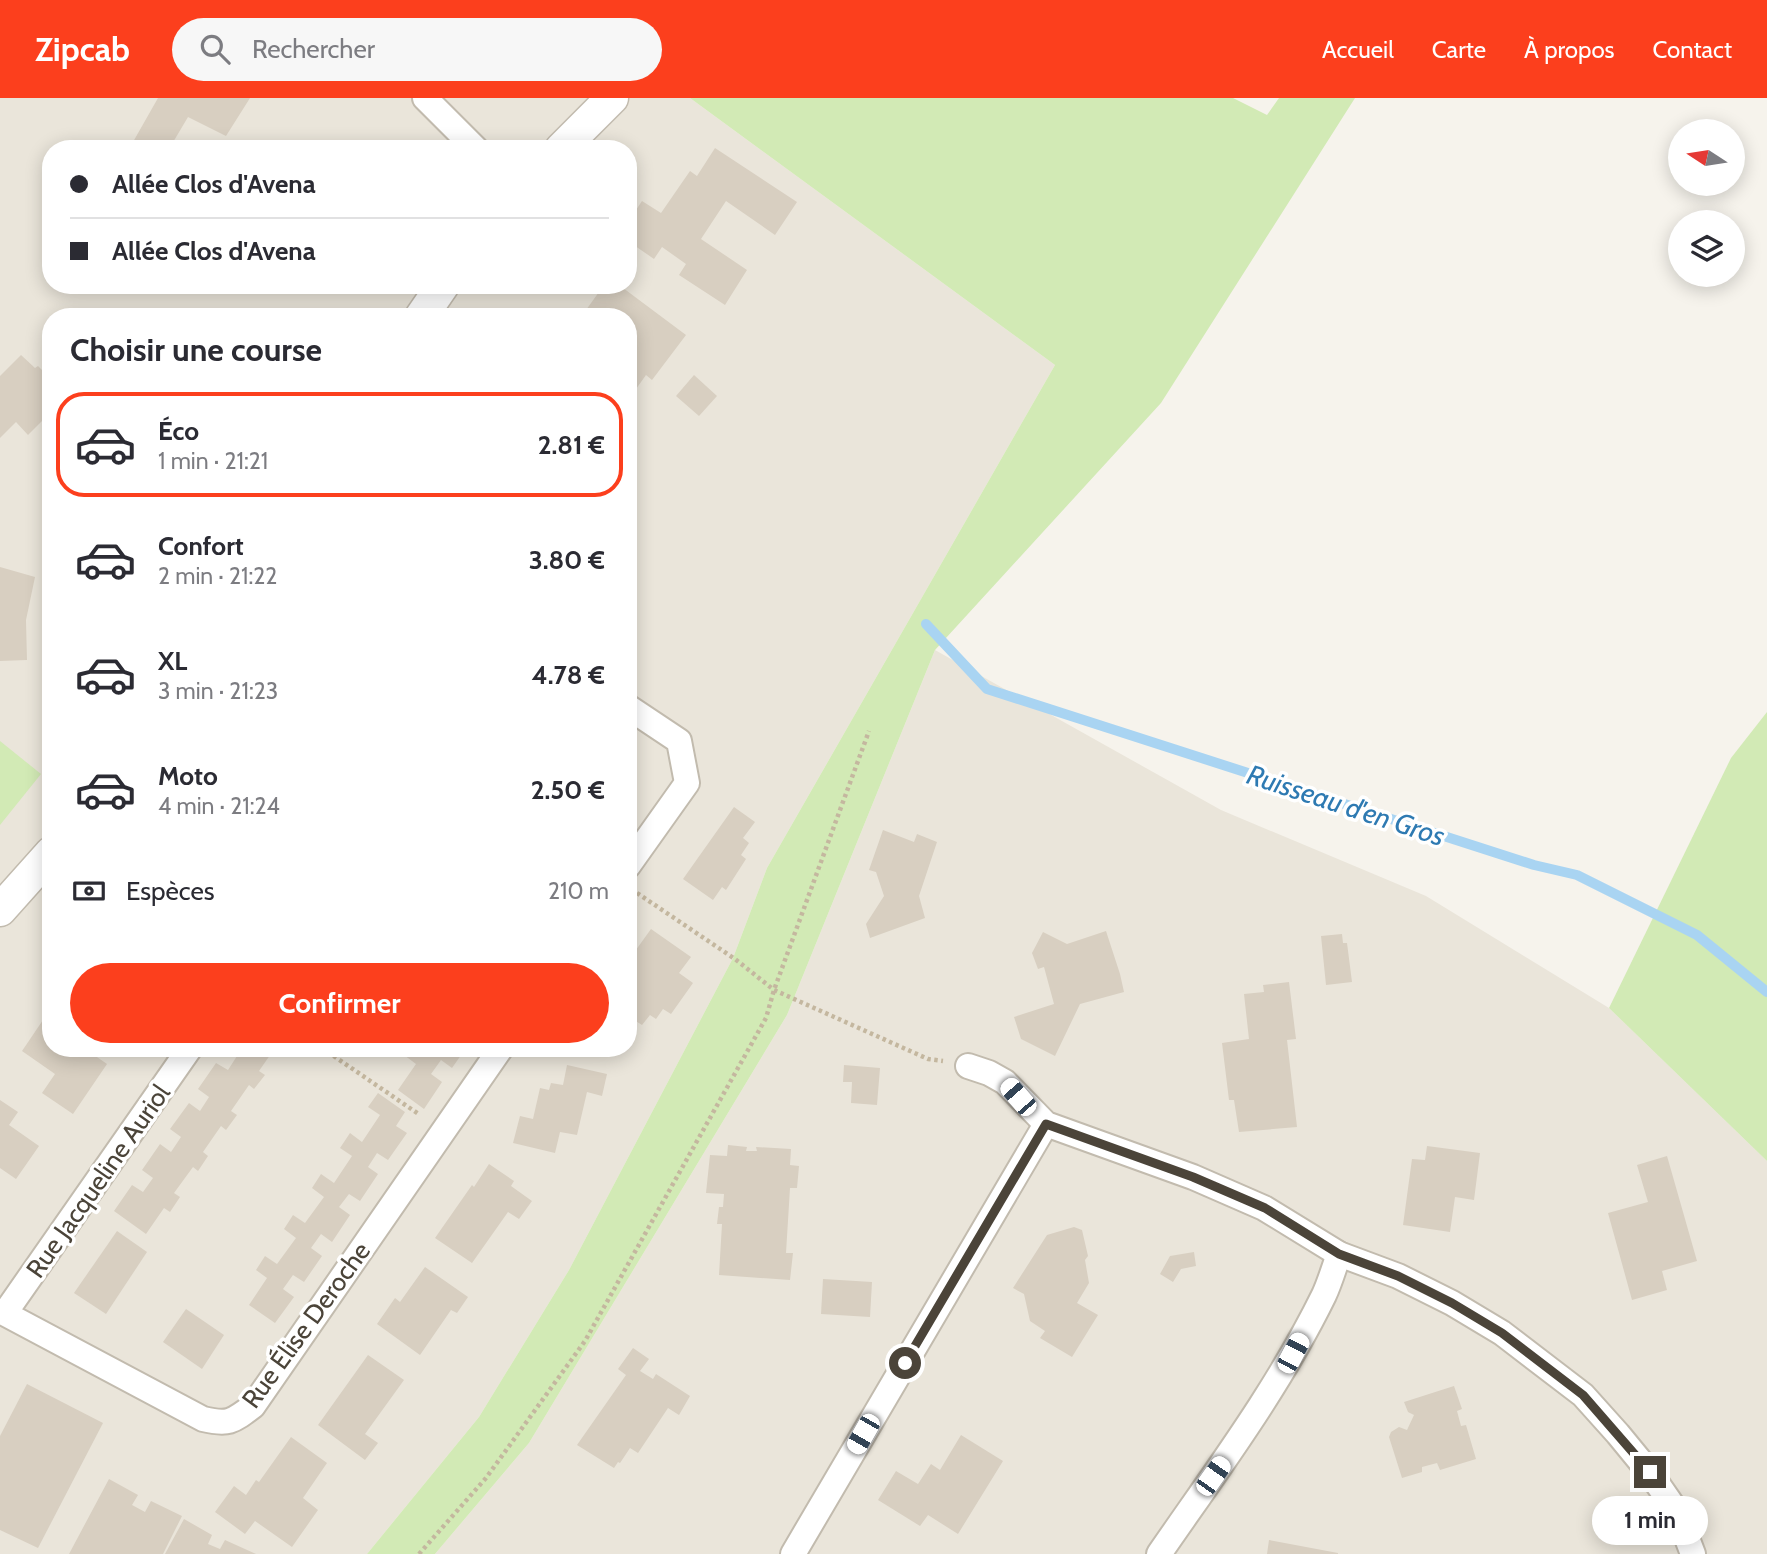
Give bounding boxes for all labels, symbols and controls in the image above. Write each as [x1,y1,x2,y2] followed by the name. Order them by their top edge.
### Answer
[172,18,662,81] search box
[35,29,130,69] text: Zipcab
[196,30,234,68] icon: search
[252,33,375,65] text: Rechercher
[1322,35,1394,64] text: Accueil
[1432,35,1486,64] text: Carte
[1524,35,1615,64] text: À propos
[1653,35,1732,64] text: Contact
[1668,119,1745,196] north arrow
[1668,119,1745,287] map controls
[112,168,316,200] text: Allée Clos d'Avena
[1668,210,1745,287] button: layers
[112,235,316,267] text: Allée Clos d'Avena
[70,330,322,369] text: Choisir une course
[74,413,137,476] icon: car
[158,415,199,447] text: Éco
[538,429,605,461] text: 2.81 €
[158,447,268,475] text: 1 min · 21:21
[74,528,137,591] icon: car
[158,530,244,562] text: Confort
[529,544,605,576] text: 3.80 €
[158,562,277,590] text: 2 min · 21:22
[74,643,137,706] icon: car
[158,645,187,677] text: XL
[532,659,605,691] text: 4.78 €
[158,677,278,705] text: 3 min · 21:23
[1243,757,1449,853] water label: Ruisseau d'en Gros
[74,758,137,821] icon: car
[158,760,218,792] text: Moto
[531,774,605,806] text: 2.50 €
[158,792,280,820] text: 4 min · 21:24
[70,872,108,910] icon: cash
[126,875,215,907] text: Espèces
[548,877,609,905] text: 210 m
[70,963,609,1043] button: Confirmer
[997,1074,1040,1120] car
[19,1078,177,1284] street label: Rue Jacqueline Auriol
[235,1236,377,1414] street label: Rue Élise Deroche
[1274,1330,1313,1376] car
[889,1347,921,1379] route start
[844,1411,883,1457] car
[1193,1453,1234,1499] car
[1634,1456,1666,1488] route end
[1592,1496,1708,1546] callout: 1 min
[1624,1506,1676,1534] text: 1 min

